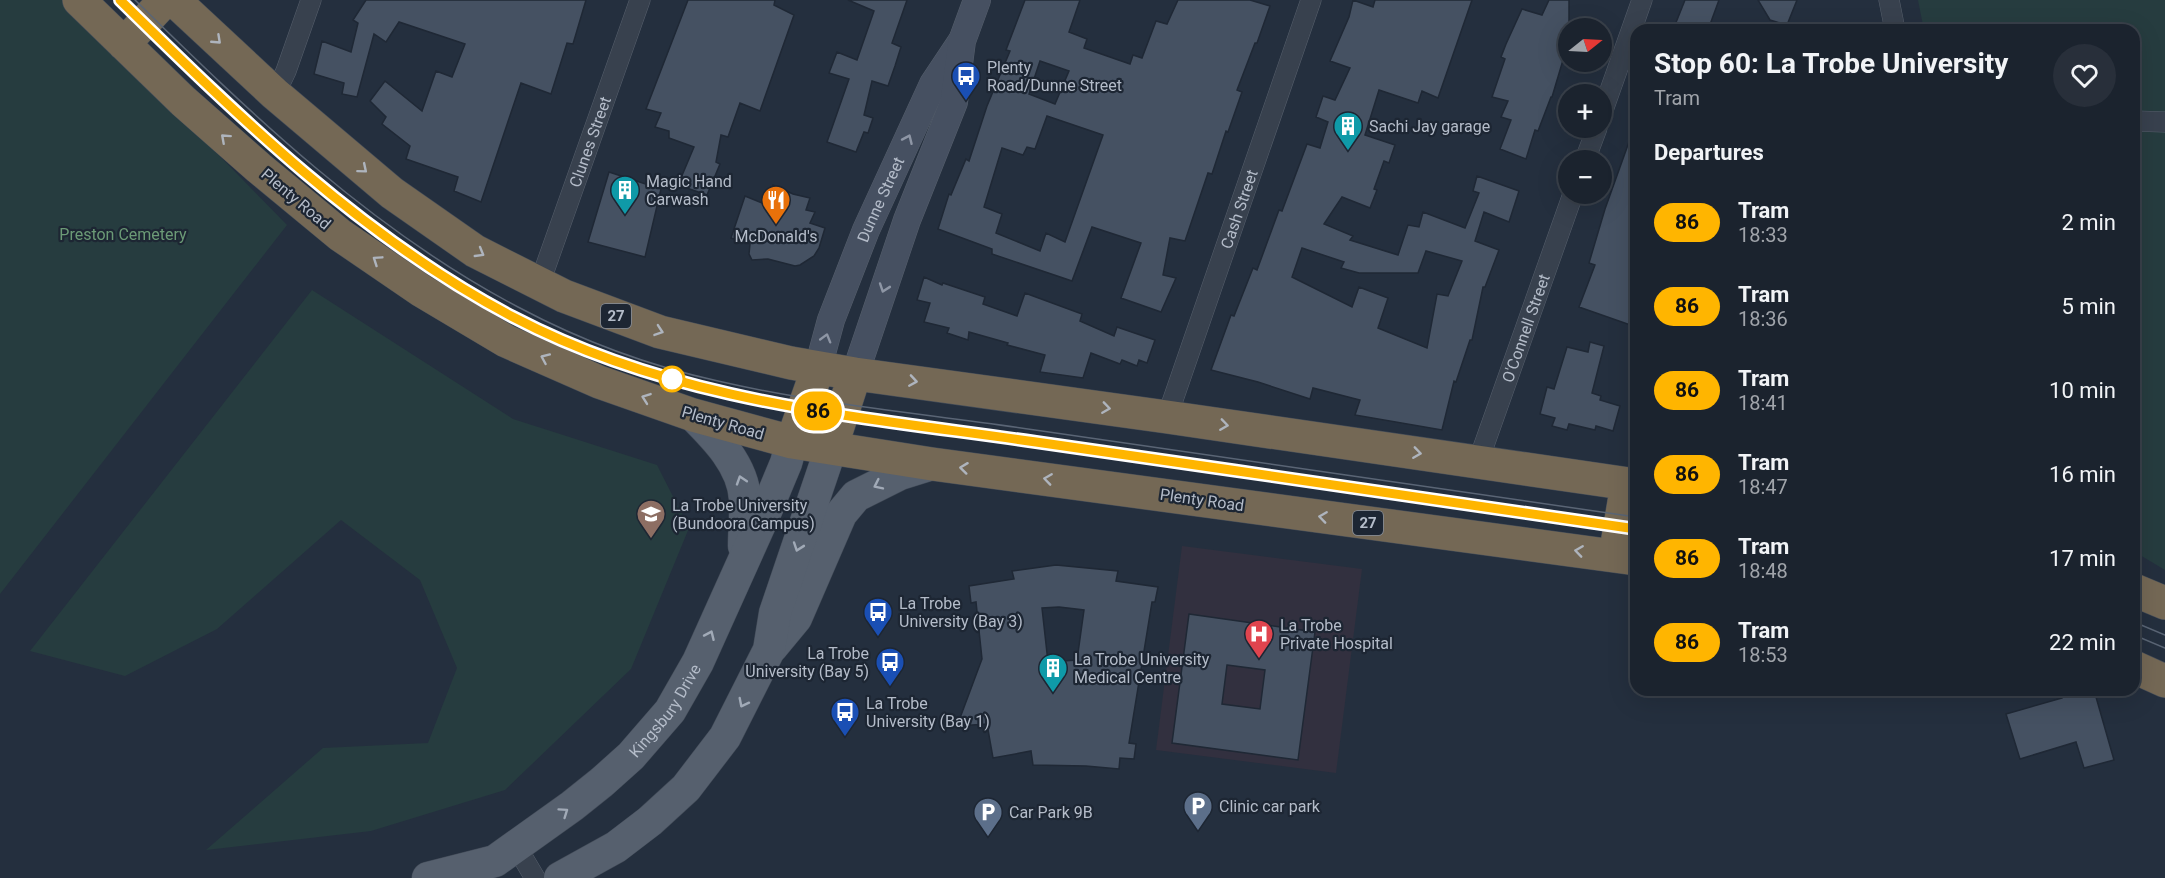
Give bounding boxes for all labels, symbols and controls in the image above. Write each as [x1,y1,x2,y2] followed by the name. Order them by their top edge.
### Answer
[1558,18,1612,72] north arrow
[1558,18,1612,204] map controls
[211,33,221,44] one-way arrow
[2053,44,2116,107] button: heart
[1654,47,2008,80] text: Stop 60: La Trobe University
[987,58,1122,95] place label: Plenty Road/Dunne Street
[950,60,982,102] bus stop icon: Plenty Road/Dunne Street
[1558,84,1612,138] button: +
[1654,86,1700,110] text: Tram
[565,94,615,190] street label: Clunes Street
[1332,110,1364,152] building icon: Sachi Jay garage
[1369,117,1490,136] place label: Sachi Jay garage
[222,134,232,145] one-way arrow
[901,134,913,145] one-way arrow
[1654,140,1764,165] text: Departures
[1558,150,1612,204] button: −
[853,154,908,245] street label: Dunne Street
[356,162,367,173] one-way arrow
[257,164,335,234] street label: Plenty Road
[1216,167,1261,251] street label: Cash Street
[646,172,732,209] place label: Magic Hand Carwash
[609,174,641,216] building icon: Magic Hand Carwash
[760,184,792,226] restaurant icon: McDonald's
[1738,198,1789,223] text: Tram
[1675,210,1699,234] text: 86
[2061,210,2116,235] text: 2 min
[1738,223,1788,247] text: 18:33
[59,225,187,244] park label: Preston Cemetery
[735,227,817,246] place label: McDonald's
[474,246,485,257] one-way arrow
[373,256,384,267] one-way arrow
[1498,271,1553,385] street label: O'Connell Street
[878,282,891,293] one-way arrow
[1738,282,1789,307] text: Tram
[1675,294,1699,318] text: 86
[2061,294,2116,319] text: 5 min
[601,304,631,328] road number: 27
[1738,307,1788,331] text: 18:36
[653,324,664,337] one-way arrow
[819,333,832,343] one-way arrow
[541,353,552,365] one-way arrow
[659,366,685,392] unlabelled marker
[1738,366,1789,391] text: Tram
[908,375,917,387] one-way arrow
[1675,378,1699,402] text: 86
[2049,378,2116,403] text: 10 min
[1738,391,1788,415] text: 18:41
[791,392,845,430] line badge: 86
[641,393,652,406] one-way arrow
[806,399,830,423] text: 86
[680,402,766,444] street label: Plenty Road
[1101,402,1110,414] one-way arrow
[1220,419,1229,431] one-way arrow
[1413,447,1422,459] one-way arrow
[1738,450,1789,475] text: Tram
[960,462,969,475] one-way arrow
[1675,462,1699,486] text: 86
[2049,462,2116,487] text: 16 min
[1044,473,1053,485] one-way arrow
[735,475,748,486] one-way arrow
[1738,475,1788,499] text: 18:47
[873,478,884,489] one-way arrow
[1159,485,1245,515] street label: Plenty Road
[672,496,815,533] place label: La Trobe University (Bundoora Campus)
[635,498,667,540] school or university icon: La Trobe University (Bundoora Campus)
[1318,511,1327,523] one-way arrow
[1353,511,1383,535] road number: 27
[1738,534,1789,559] text: Tram
[792,541,805,552] one-way arrow
[1574,546,1583,558] one-way arrow
[1675,546,1699,570] text: 86
[2049,546,2116,571] text: 17 min
[1738,559,1788,583] text: 18:48
[899,594,1023,631] place label: La Trobe University (Bay 3)
[862,596,894,638] bus stop icon: La Trobe University (Bay 3)
[1280,616,1393,653] place label: La Trobe Private Hospital
[1243,618,1275,660] hospital icon: La Trobe Private Hospital
[1738,618,1789,643] text: Tram
[703,630,715,641] one-way arrow
[1675,630,1699,654] text: 86
[2049,630,2116,655] text: 22 min
[1738,643,1788,667] text: 18:53
[745,644,869,681] place label: La Trobe University (Bay 5)
[874,646,906,688] bus stop icon: La Trobe University (Bay 5)
[1074,650,1210,687] place label: La Trobe University Medical Centre
[1037,652,1069,694] building icon: La Trobe University Medical Centre
[625,660,704,761] street label: Kingsbury Drive
[866,694,990,731] place label: La Trobe University (Bay 1)
[739,696,750,707] one-way arrow
[829,696,861,738] bus stop icon: La Trobe University (Bay 1)
[1182,790,1214,832] parking icon: Clinic car park
[972,796,1004,838] parking icon: Car Park 9B
[1219,797,1321,816] place label: Clinic car park
[1009,803,1093,822] place label: Car Park 9B
[557,809,568,820] one-way arrow

